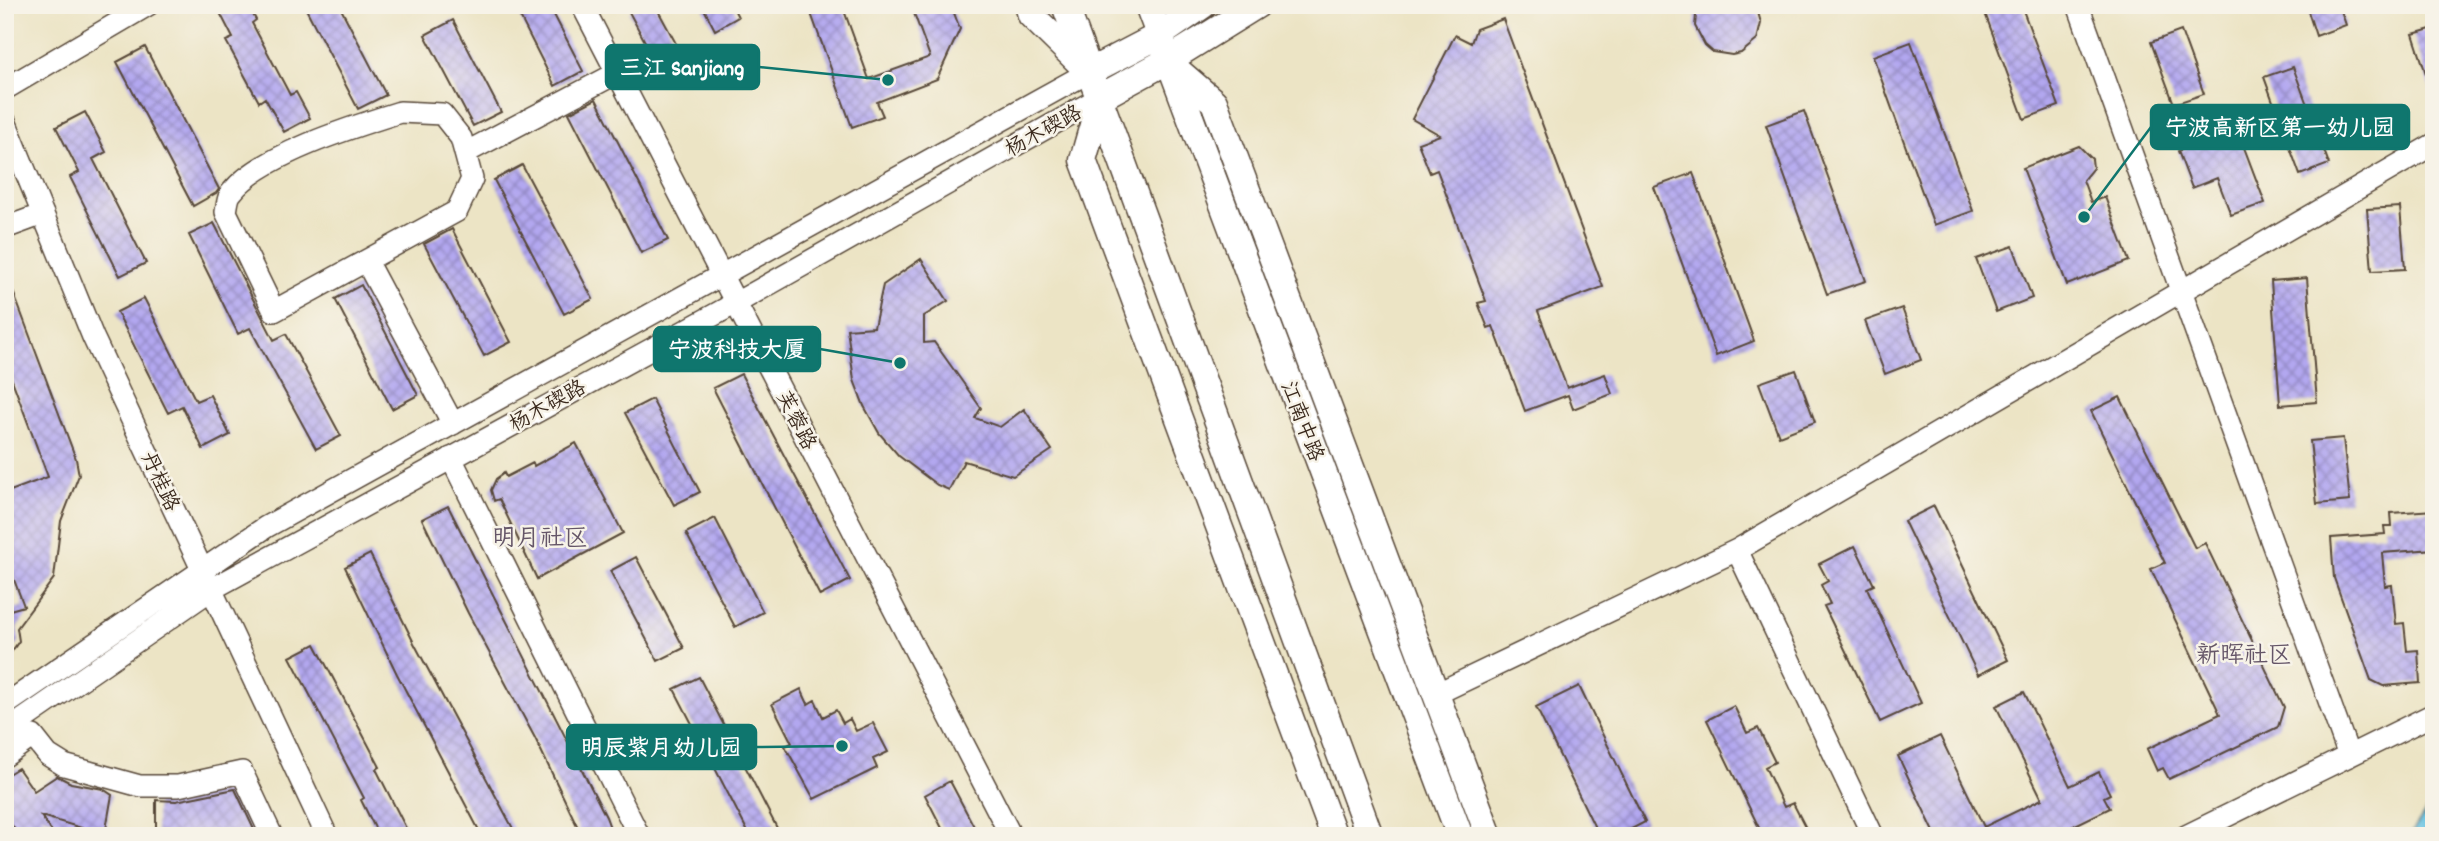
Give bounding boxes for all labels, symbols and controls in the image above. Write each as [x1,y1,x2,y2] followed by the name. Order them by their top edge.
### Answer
[606,45,759,89] callout: 三江 Sanjiang
[620,54,744,87] text: 三江 Sanjiang
[1000,99,1088,166] street label: 杨木碶路
[2151,105,2409,149] callout: 宁波高新区第一幼儿园
[2165,114,2395,147] text: 宁波高新区第一幼儿园
[654,327,820,371] callout: 宁波科技大厦
[668,336,806,369] text: 宁波科技大厦
[504,374,592,441] street label: 杨木碶路
[1271,377,1329,467] street label: 江南中路
[767,386,822,456] street label: 芙蓉路
[131,447,185,517] street label: 丹桂路
[492,523,588,557] district label: 明月社区
[2196,640,2292,674] district label: 新晖社区
[567,725,756,769] callout: 明辰紫月幼儿园
[581,734,742,767] text: 明辰紫月幼儿园

